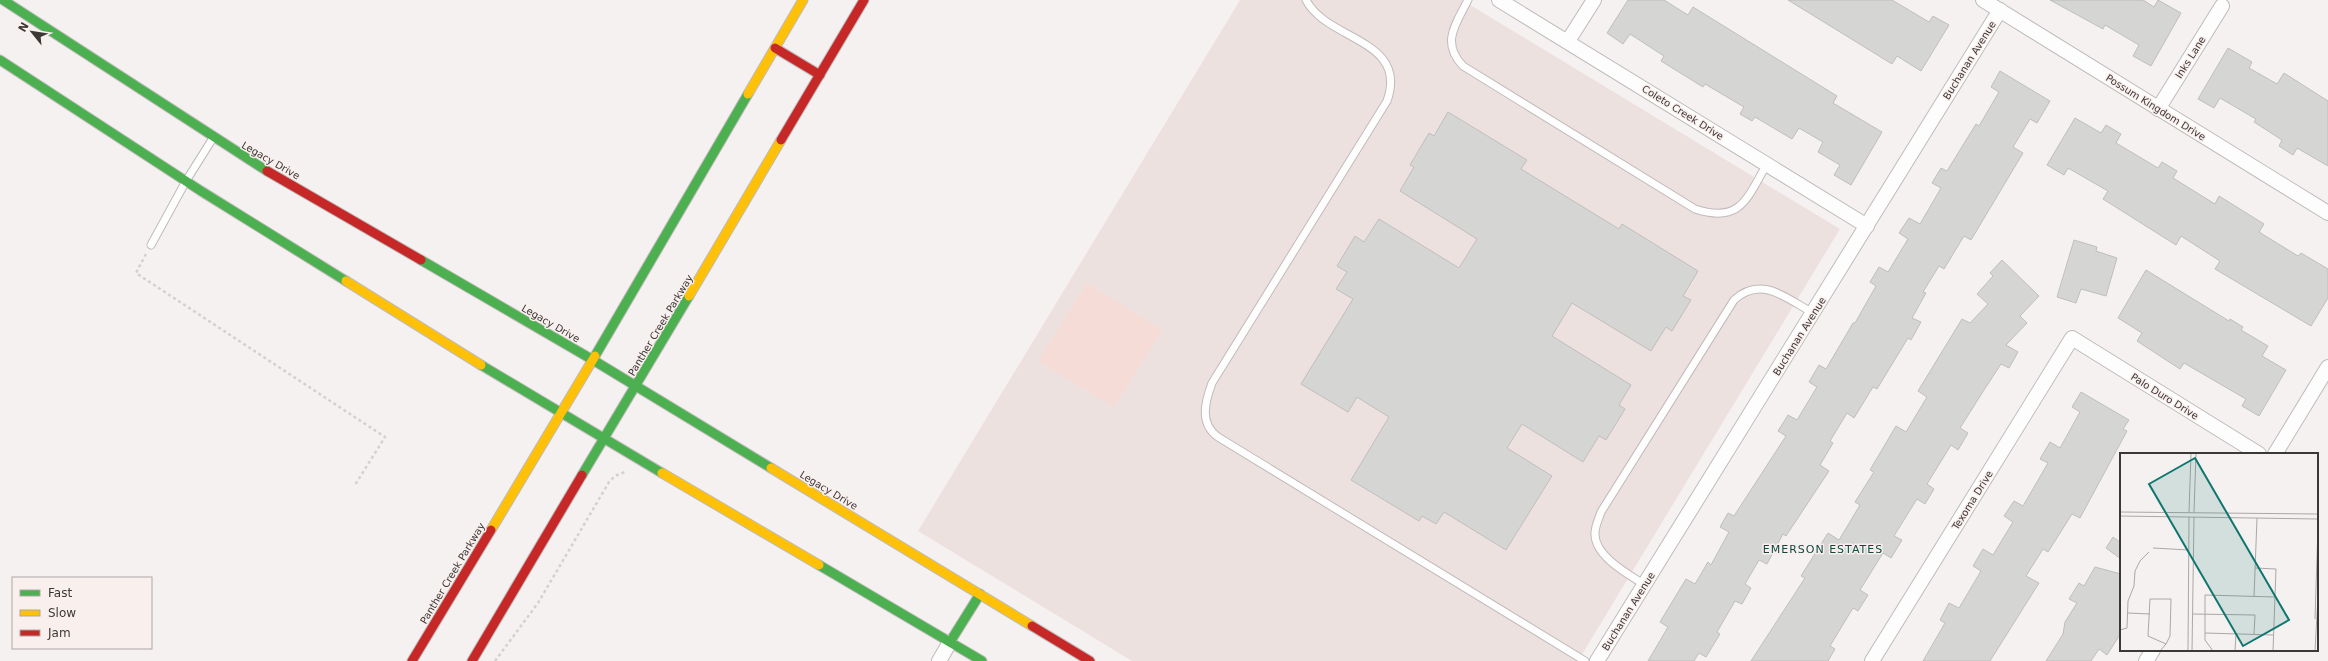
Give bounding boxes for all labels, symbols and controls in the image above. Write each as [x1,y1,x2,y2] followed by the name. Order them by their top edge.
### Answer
[12,12,52,52] north arrow
[1941,19,1998,101] street label: Buchanan Avenue
[16,20,32,34] text: N
[2173,34,2208,80] street label: Inks Lane
[2104,72,2208,143] street label: Possum Kingdom Drive
[1640,83,1726,142] street label: Coleto Creek Drive
[240,139,302,182] street label: Legacy Drive
[626,273,695,378] street label: Panther Creek Parkway
[1771,295,1828,377] street label: Buchanan Avenue
[520,302,582,345] street label: Legacy Drive
[2129,371,2201,422] street label: Palo Duro Drive
[2120,453,2318,651] inset map
[798,469,860,512] street label: Legacy Drive
[1949,469,1995,533] street label: Texoma Drive
[418,521,487,626] street label: Panther Creek Parkway
[1763,543,1883,556] district label: EMERSON ESTATES
[1600,570,1657,652] street label: Buchanan Avenue
[12,577,152,649] legend
[48,586,72,600] text: Fast
[48,606,76,620] text: Slow
[47,626,71,640] text: Jam

